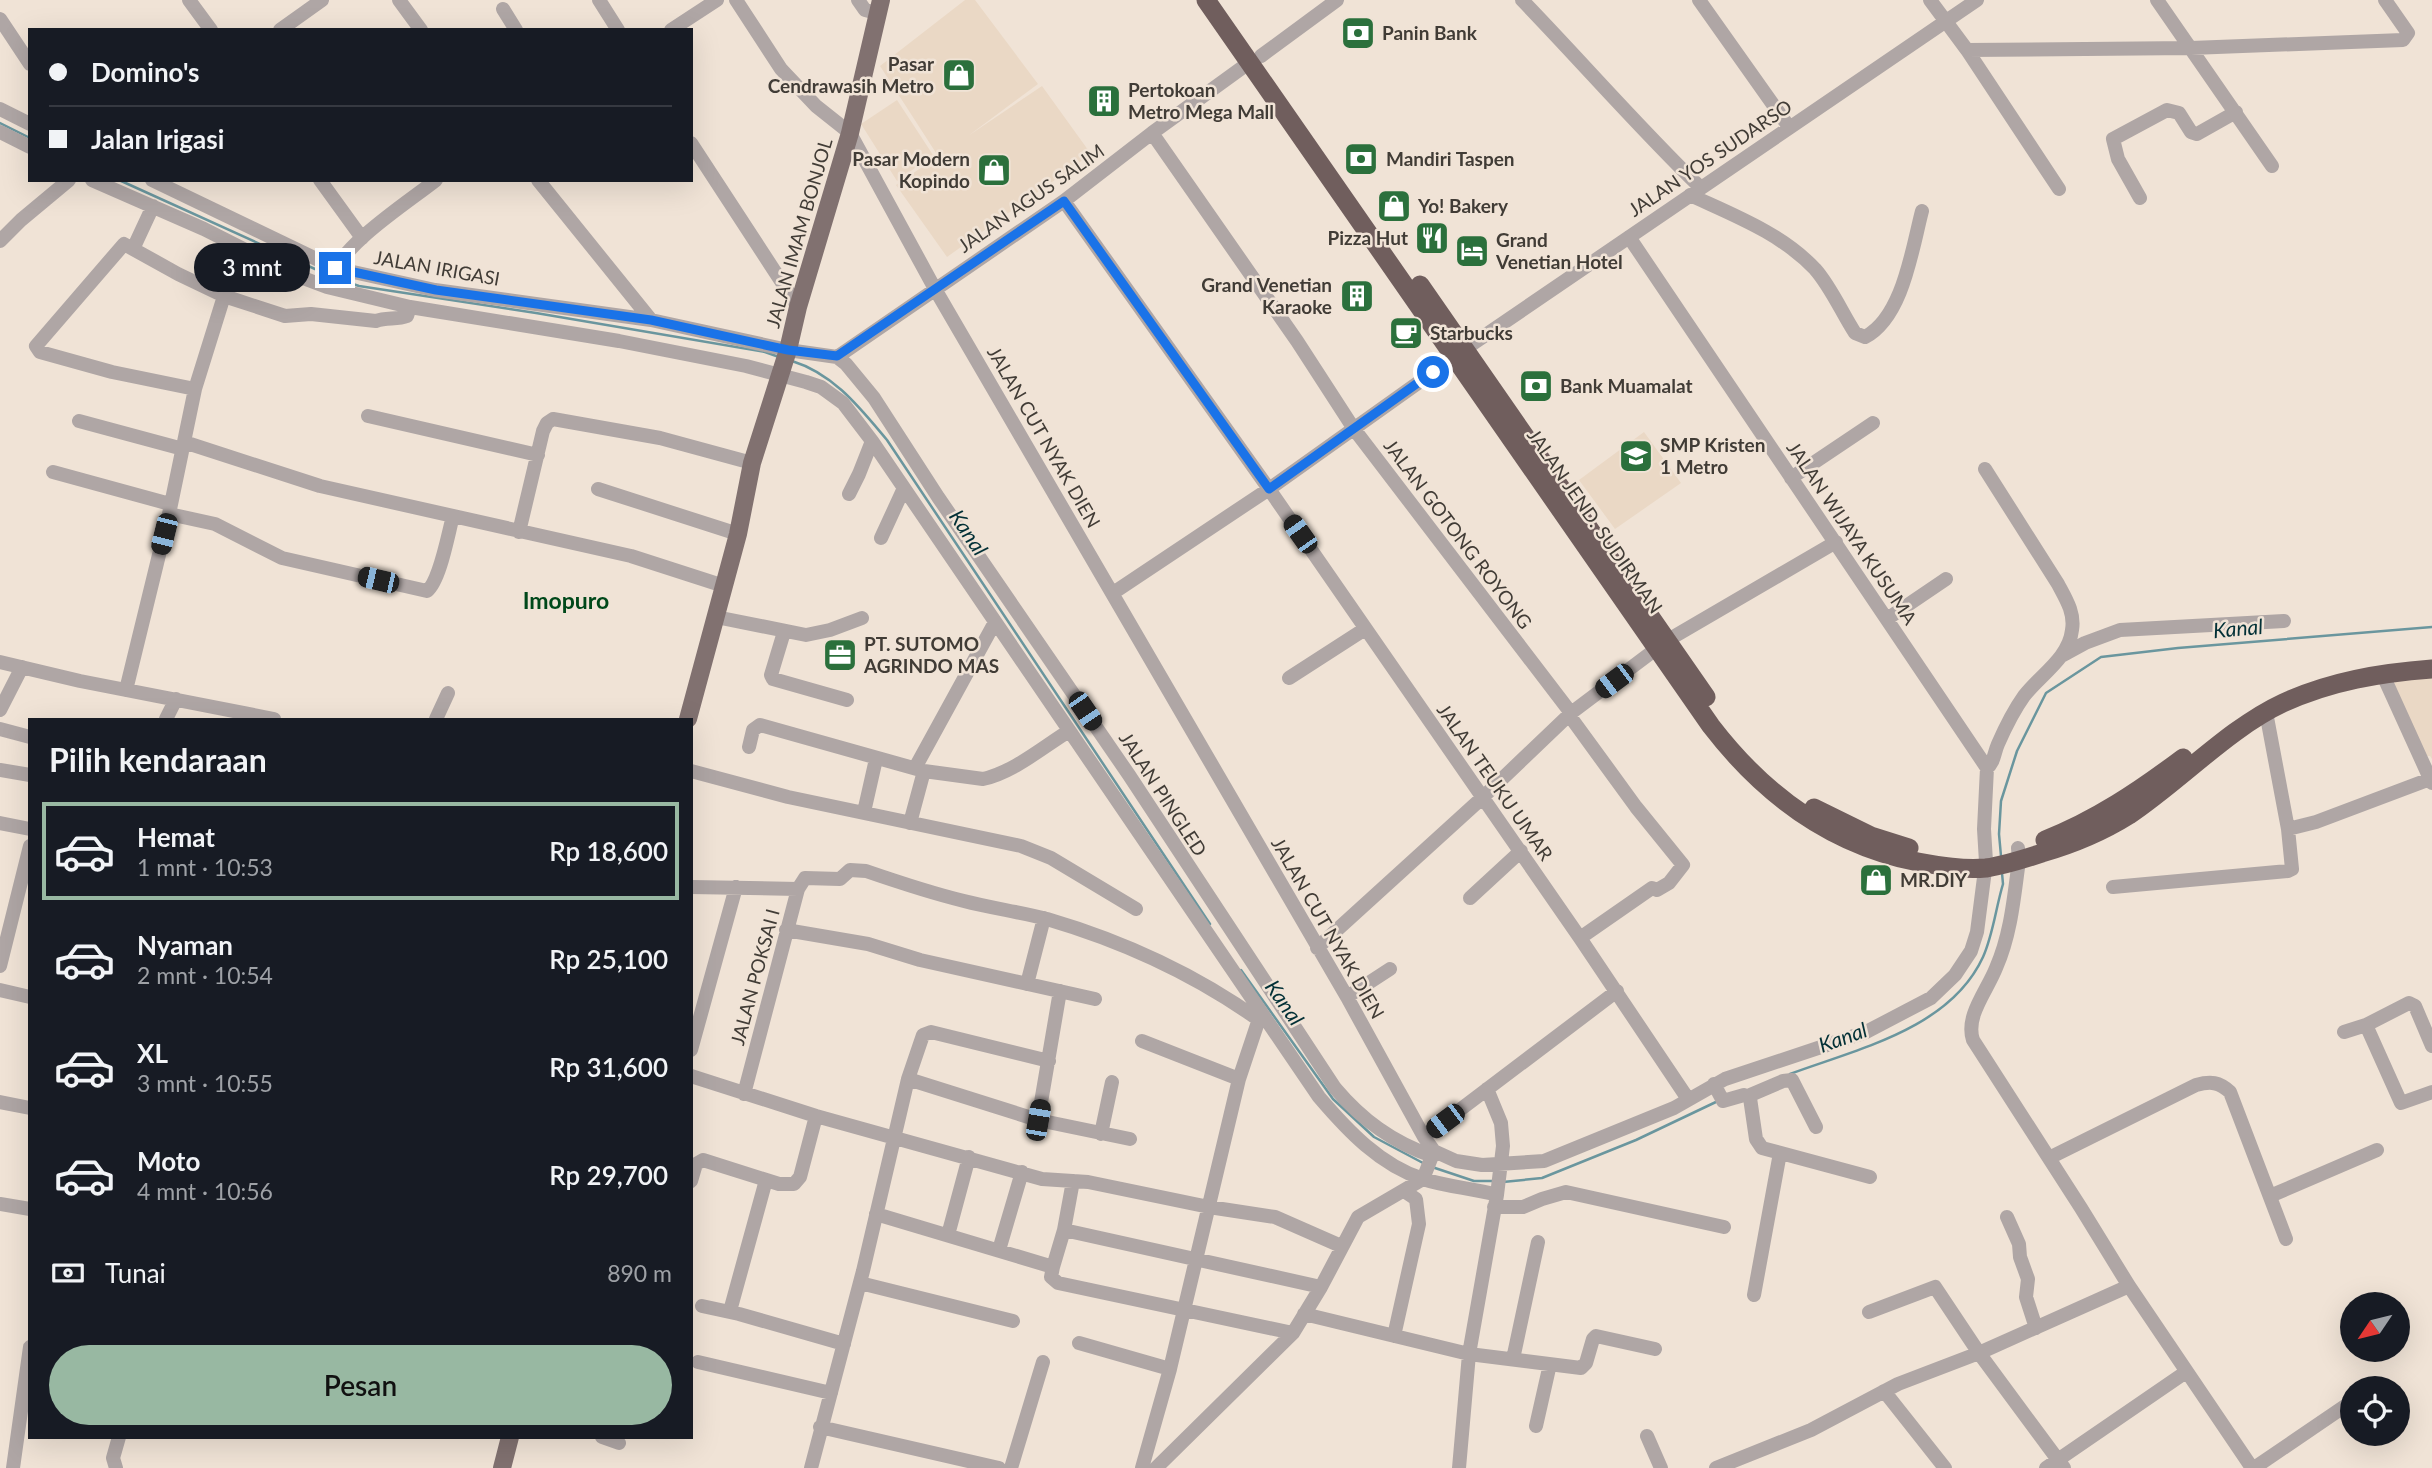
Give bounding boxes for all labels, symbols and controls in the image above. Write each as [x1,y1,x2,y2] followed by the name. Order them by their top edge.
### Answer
[1339,14,1377,52] bank icon: Panin Bank
[1382,21,1478,44] place label: Panin Bank
[768,52,935,97] place label: Pasar Cendrawasih Metro
[91,56,200,88] text: Domino's
[940,56,978,94] shop icon: Pasar Cendrawasih Metro
[1128,78,1274,123] place label: Pertokoan Metro Mega Mall
[1085,82,1123,120] building icon: Pertokoan Metro Mega Mall
[1624,94,1796,221] street label: JALAN YOS SUDARSO
[91,123,224,155] text: Jalan Irigasi
[760,135,837,330] street label: JALAN IMAM BONJOL
[953,138,1108,257] street label: JALAN AGUS SALIM
[1342,140,1380,178] bank icon: Mandiri Taspen
[852,147,970,192] place label: Pasar Modern Kopindo
[1386,147,1515,170] place label: Mandiri Taspen
[975,151,1013,189] shop icon: Pasar Modern Kopindo
[1375,187,1413,225] shop icon: Yo! Bakery
[1417,194,1509,217] place label: Yo! Bakery
[1413,219,1451,257] restaurant icon: Pizza Hut
[1327,226,1408,249] place label: Pizza Hut
[1495,228,1623,273] place label: Grand Venetian Hotel
[1453,232,1491,270] hotel icon: Grand Venetian Hotel
[195,244,310,292] callout: 3 mnt
[372,245,502,290] street label: JALAN IRIGASI
[319,252,351,284] route end
[222,253,282,281] text: 3 mnt
[1201,273,1332,318] place label: Grand Venetian Karaoke
[1338,277,1376,315] building icon: Grand Venetian Karaoke
[1387,314,1425,352] cafe icon: Starbucks
[1430,321,1513,344] place label: Starbucks
[983,342,1106,531] street label: JALAN CUT NYAK DIEN
[1417,356,1449,388] route start
[1517,367,1555,405] bank icon: Bank Muamalat
[1560,374,1692,397] place label: Bank Muamalat
[1523,424,1668,617] street label: JALAN JEND. SUDIRMAN
[1660,433,1765,478] place label: SMP Kristen 1 Metro
[1380,434,1537,633] street label: JALAN GOTONG ROYONG
[1617,437,1655,475] school or university icon: SMP Kristen 1 Metro
[1783,437,1922,629] street label: JALAN WIJAYA KUSUMA
[945,505,994,560] water label: Kanal
[149,511,180,557] car
[1280,511,1321,557] car
[356,565,401,595] car
[523,586,609,614] district label: Imopuro
[2212,613,2264,642] water label: Kanal
[863,632,999,677] place label: PT. SUTOMO AGRINDO MAS
[821,636,859,674] office icon: PT. SUTOMO AGRINDO MAS
[1591,660,1638,702] car
[1065,688,1106,734] car
[1433,699,1558,865] street label: JALAN TEUKU UMAR
[1115,727,1212,860] street label: JALAN PINGLED
[49,740,267,779] text: Pilih kendaraan
[53,820,116,883] icon: car
[137,821,215,853] text: Hemat
[1267,833,1390,1022] street label: JALAN CUT NYAK DIEN
[549,835,668,867] text: Rp 18,600
[137,853,273,881] text: 1 mnt · 10:53
[1857,861,1895,899] shop icon: MR.DIY
[1900,868,1968,891] place label: MR.DIY
[725,906,784,1048] street label: JALAN POKSAI I
[53,928,116,991] icon: car
[137,929,233,961] text: Nyaman
[549,943,668,975] text: Rp 25,100
[137,961,273,989] text: 2 mnt · 10:54
[1261,975,1310,1030] water label: Kanal
[1815,1016,1870,1057] water label: Kanal
[53,1036,116,1099] icon: car
[137,1037,168,1069] text: XL
[549,1051,668,1083] text: Rp 31,600
[137,1069,273,1097] text: 3 mnt · 10:55
[1025,1097,1052,1143] car
[1422,1100,1469,1142] car
[53,1144,116,1207] icon: car
[137,1145,200,1177] text: Moto
[549,1159,668,1191] text: Rp 29,700
[137,1177,273,1205] text: 4 mnt · 10:56
[49,1254,87,1292] icon: cash
[105,1257,166,1289] text: Tunai
[607,1259,672,1287] text: 890 m
[2340,1292,2410,1362] north arrow
[2340,1292,2410,1446] map controls
[49,1345,672,1425] button: Pesan
[2340,1376,2410,1446] button: locate

